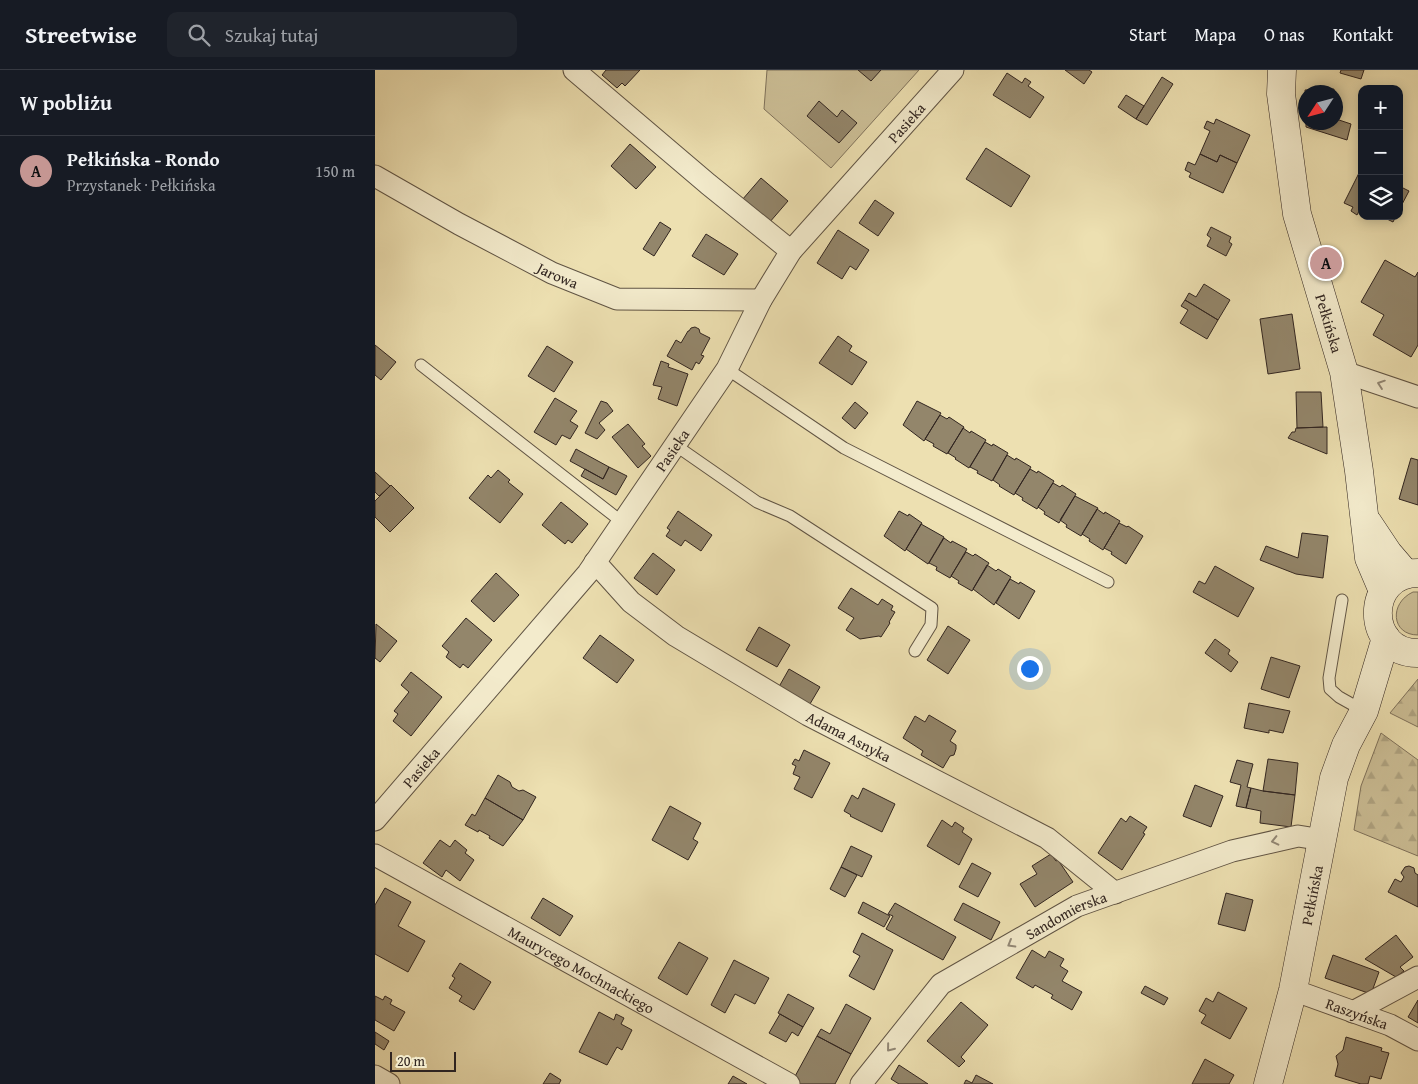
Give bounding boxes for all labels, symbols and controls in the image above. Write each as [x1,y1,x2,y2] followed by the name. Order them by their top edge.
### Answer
[167,12,517,57] search box
[25,17,137,52] text: Streetwise
[185,21,213,49] icon: search
[225,21,318,49] text: Szukaj tutaj
[1129,21,1167,48] text: Start
[1195,21,1236,48] text: Mapa
[1264,21,1305,48] text: O nas
[1333,21,1393,48] text: Kontakt
[1298,85,1343,130] north arrow
[1358,85,1403,220] map controls
[1358,85,1403,130] button: +
[20,87,112,118] text: W pobliżu
[883,98,930,147] street label: Pasieka
[1358,130,1403,175] button: −
[67,145,220,173] text: Pełkińska - Rondo
[31,159,41,183] text: A
[315,159,355,183] text: 150 m
[67,173,215,197] text: Przystanek · Pełkińska
[1358,175,1403,220] button: layers
[1310,244,1342,282] pin: A
[532,256,581,293] street label: Jarowa
[1311,291,1348,355] street label: Pełkińska
[1377,380,1385,390] one-way arrow
[650,425,694,475] street label: Pasieka
[1017,656,1043,682] your location
[803,706,895,767] street label: Adama Asnyka
[397,742,444,792] street label: Pasieka
[1271,836,1279,846] one-way arrow
[1295,863,1327,927] street label: Pełkińska
[1021,886,1109,944] street label: Sandomierska
[505,920,659,1018] street label: Maurycego Mochnackiego
[1007,938,1016,948] one-way arrow
[1323,992,1391,1034] street label: Raszyńska
[886,1043,895,1052] one-way arrow
[390,1049,456,1072] scale bar
[397,1051,425,1071] text: 20 m

